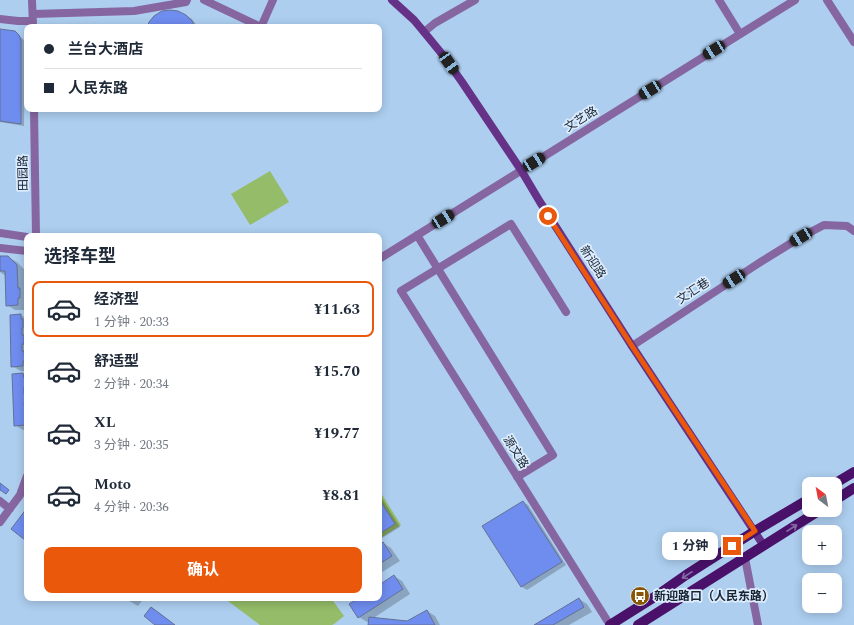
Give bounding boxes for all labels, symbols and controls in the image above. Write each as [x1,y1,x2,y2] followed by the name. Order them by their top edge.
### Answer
[68,38,143,61] text: 兰台大酒店
[701,39,727,61] car
[437,50,461,76] car
[68,77,128,100] text: 人民东路
[637,79,663,101] car
[561,102,602,137] street label: 文艺路
[521,151,547,173] car
[14,155,33,191] street label: 田园路
[539,207,557,225] route start
[430,208,456,230] car
[788,226,814,248] car
[575,242,610,283] street label: 新迎路
[44,243,116,270] text: 选择车型
[721,267,747,291] car
[673,274,714,309] street label: 文汇巷
[94,288,139,311] text: 经济型
[46,291,82,327] icon: car
[314,298,360,321] text: ¥11.63
[94,312,169,332] text: 1 分钟 · 20:33
[94,350,139,373] text: 舒适型
[46,353,82,389] icon: car
[314,360,360,383] text: ¥15.70
[94,374,169,394] text: 2 分钟 · 20:34
[94,411,115,434] text: XL
[46,415,82,451] icon: car
[314,422,360,445] text: ¥19.77
[498,432,533,473] street label: 源文路
[94,435,169,455] text: 3 分钟 · 20:35
[94,473,131,496] text: Moto
[46,477,82,513] icon: car
[802,477,842,517] north arrow
[802,477,842,613] map controls
[322,484,360,507] text: ¥8.81
[94,497,169,517] text: 4 分钟 · 20:36
[786,524,797,532] one-way arrow
[802,525,842,565] button: +
[662,532,718,560] callout: 1 分钟
[672,536,708,556] text: 1 分钟
[723,537,741,555] route end
[44,547,362,593] button: 确认
[681,571,693,579] one-way arrow
[802,573,842,613] button: −
[629,585,651,607] bus stop icon: 新迎路口（人民东路）
[654,587,774,606] place label: 新迎路口（人民东路）

